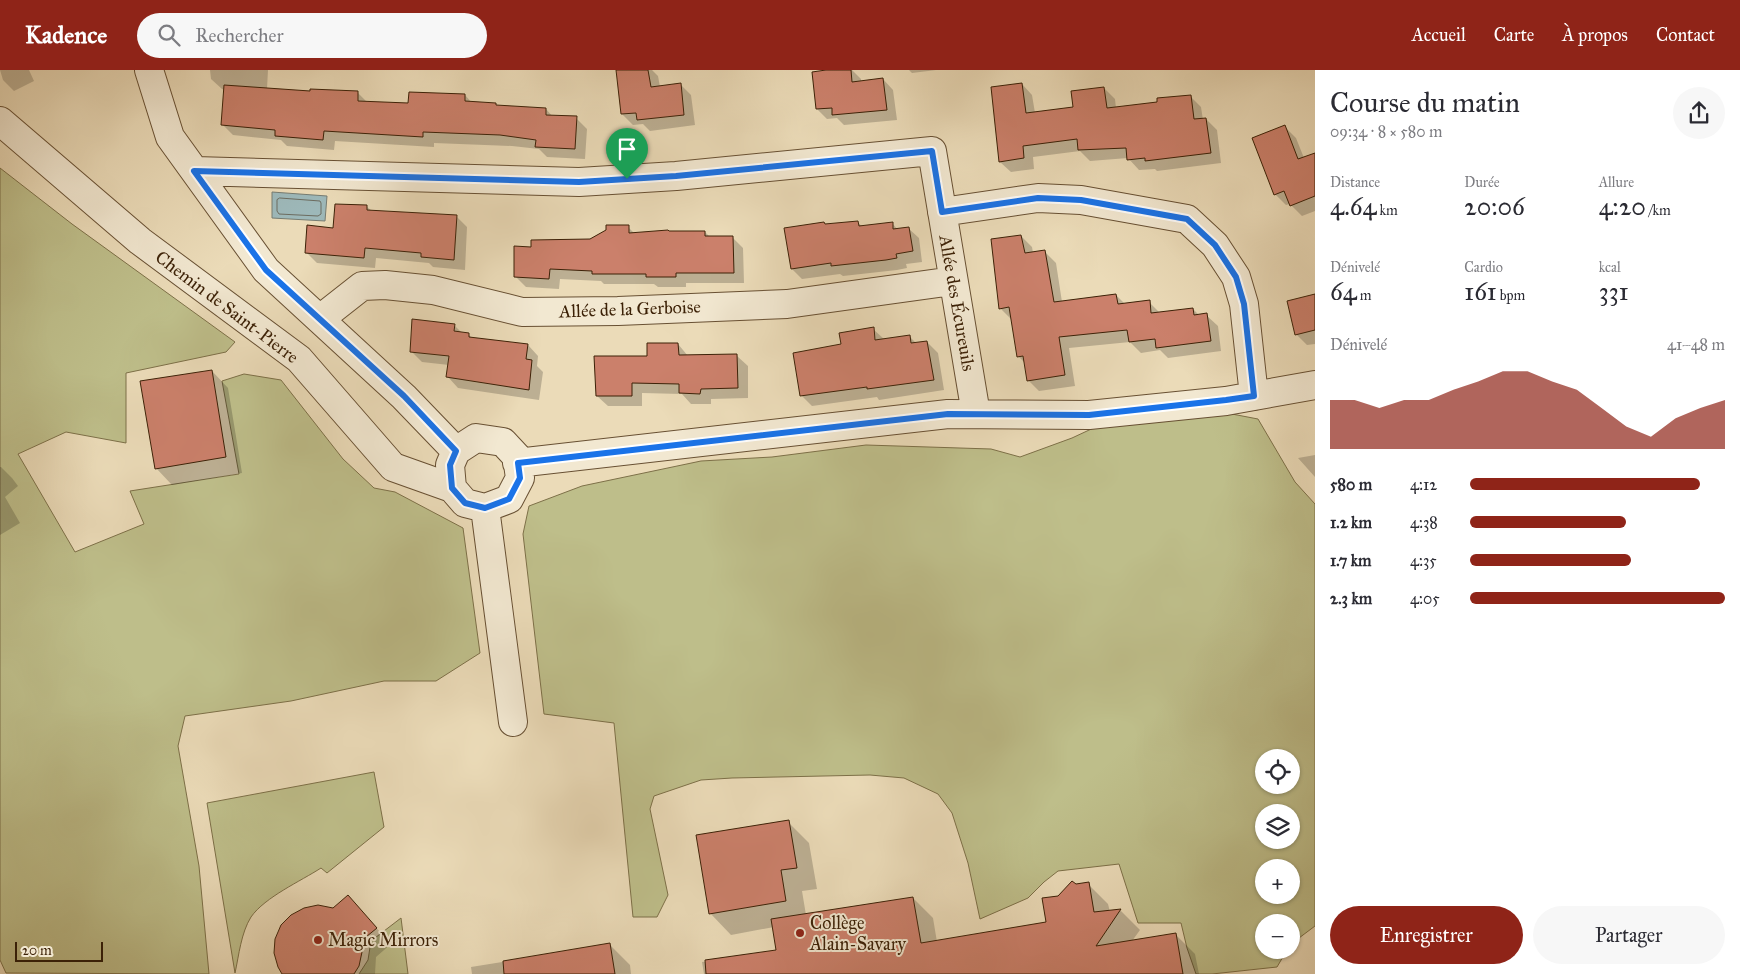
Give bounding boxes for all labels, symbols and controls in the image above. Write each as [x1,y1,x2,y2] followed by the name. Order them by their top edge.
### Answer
[137,13,487,58] search box
[25,20,107,50] text: Kadence
[155,21,183,49] icon: search
[195,24,284,47] text: Rechercher
[1412,24,1466,46] text: Accueil
[1494,24,1534,46] text: Carte
[1562,24,1628,46] text: À propos
[1656,24,1715,46] text: Contact
[1330,85,1520,120] text: Course du matin
[1673,87,1725,139] button: share
[1330,122,1442,141] text: 09:34 · 8 × 580 m
[606,128,648,179] pin
[613,135,641,163] icon: arrive
[1330,174,1380,191] text: Distance
[1464,174,1500,191] text: Durée
[1599,174,1634,191] text: Allure
[1330,191,1376,222] text: 4.64
[1464,191,1525,222] text: 20:06
[1599,191,1646,222] text: 4:20
[1376,202,1398,219] text: km
[1646,202,1671,219] text: /km
[934,232,982,373] street label: Allée des Écureuils
[151,246,303,368] street label: Chemin de Saint-Pierre
[1330,259,1380,276] text: Dénivelé
[1464,259,1503,276] text: Cardio
[1599,259,1621,276] text: kcal
[1330,276,1357,307] text: 64
[1464,276,1497,307] text: 161
[1599,276,1629,307] text: 331
[1357,287,1372,304] text: m
[1497,287,1525,304] text: bpm
[558,296,701,323] street label: Allée de la Gerboise
[1330,335,1387,354] text: Dénivelé
[1667,335,1725,354] text: 41–48 m
[1330,475,1372,494] text: 580 m
[1410,475,1437,494] text: 4:12
[1330,513,1372,532] text: 1.2 km
[1410,513,1438,532] text: 4:38
[1330,551,1372,570] text: 1.7 km
[1410,551,1437,570] text: 4:35
[1330,589,1372,608] text: 2.3 km
[1410,589,1440,608] text: 4:05
[1255,749,1300,959] map controls
[1255,749,1300,794] button: locate
[1255,804,1300,849] button: layers
[1255,859,1300,904] button: +
[1330,906,1523,964] button: Enregistrer
[1533,906,1725,964] button: Partager
[809,912,906,955] place label: Collège Alain-Savary
[1255,914,1300,959] button: −
[794,927,806,939] marker: Collège Alain-Savary
[328,929,438,952] place label: Magic Mirrors
[312,934,324,946] marker: Magic Mirrors
[15,939,102,962] scale bar
[22,942,52,959] text: 20 m

